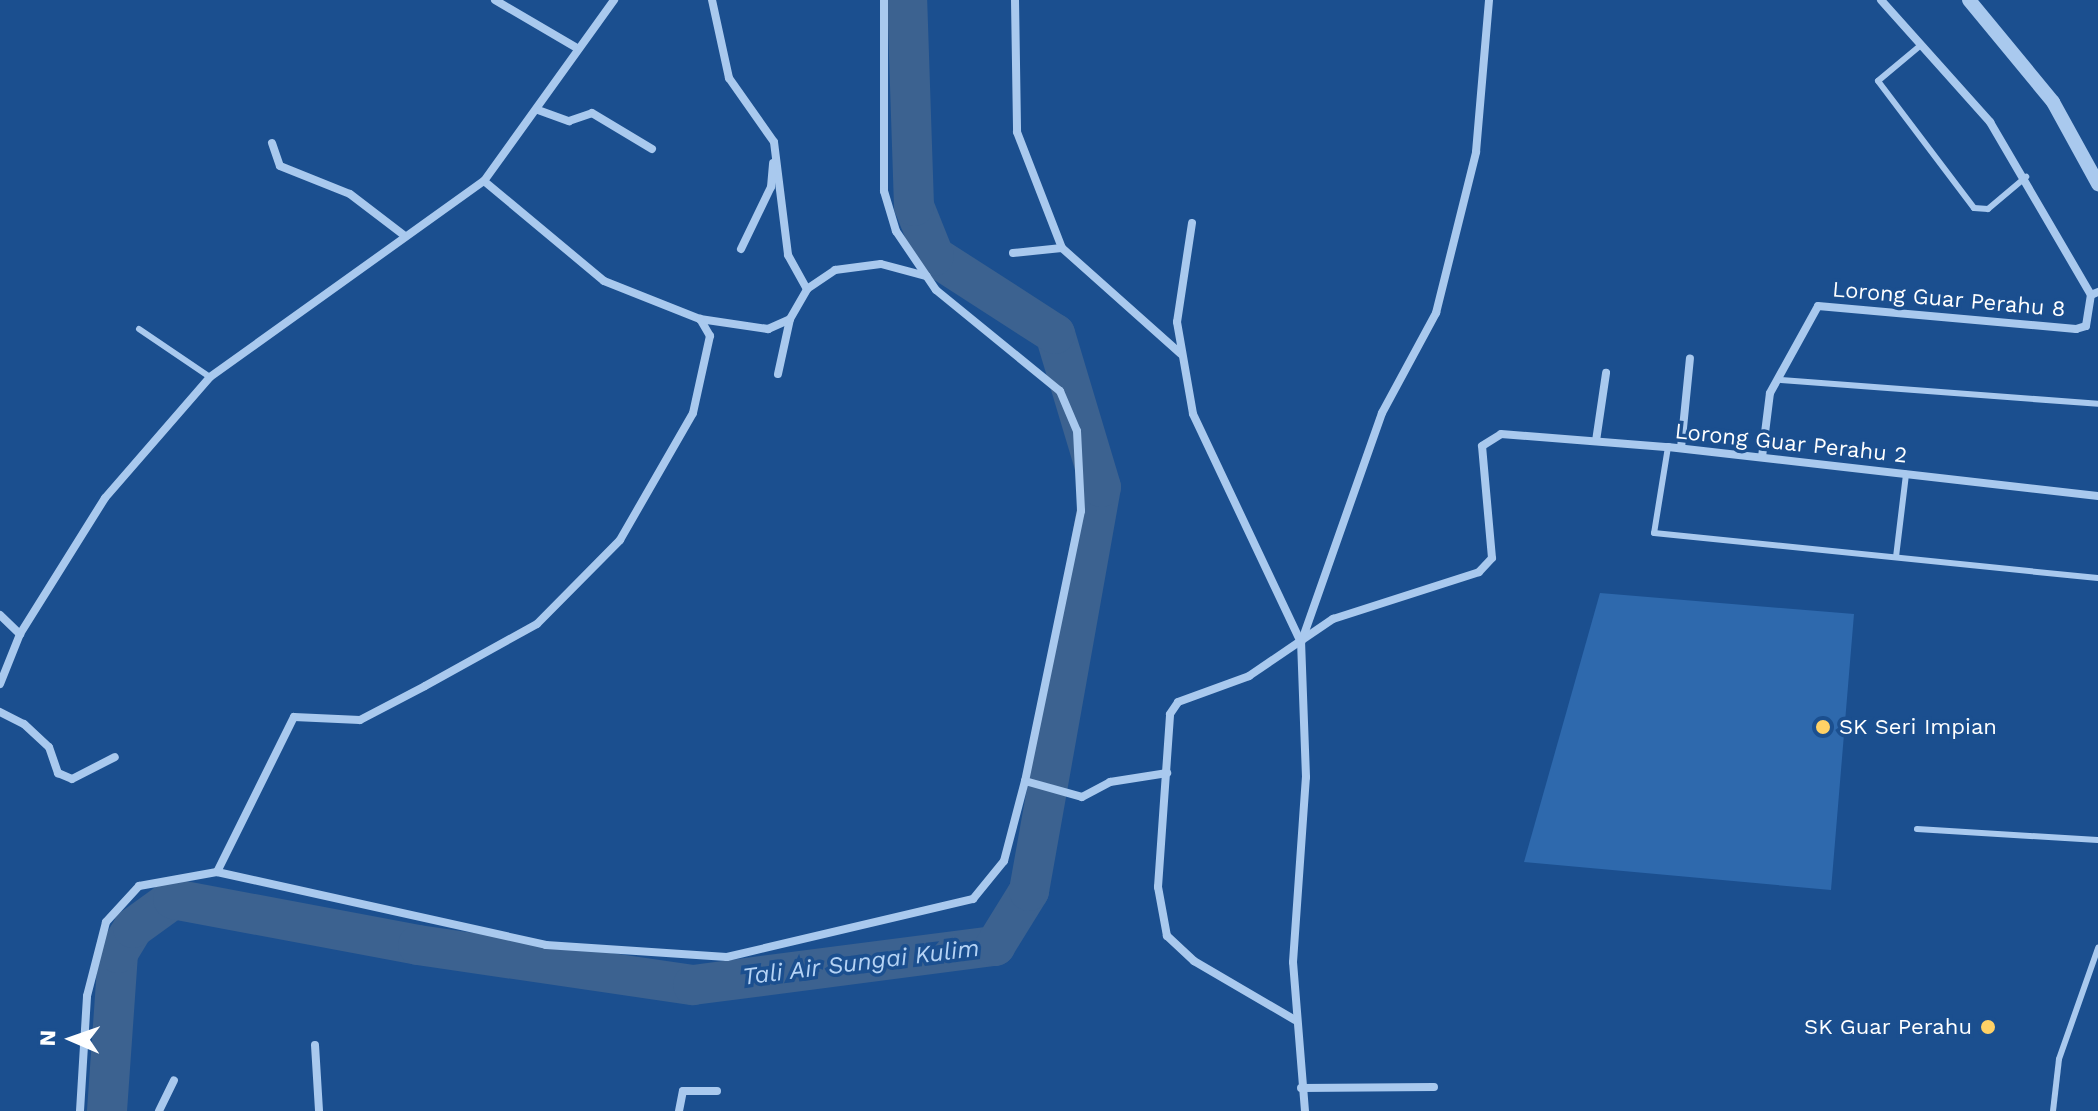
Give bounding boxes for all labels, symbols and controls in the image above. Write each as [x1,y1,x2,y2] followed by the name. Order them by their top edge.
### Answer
[1831,276,2067,322] street label: Lorong Guar Perahu 8
[1673,418,1909,468] street label: Lorong Guar Perahu 2
[1839,714,1997,740] place label: SK Seri Impian
[1814,718,1832,736] marker: SK Seri Impian
[740,934,982,992] water label: Tali Air Sungai Kulim
[32,999,112,1079] north arrow
[1803,1014,1972,1040] place label: SK Guar Perahu
[1979,1018,1997,1036] marker: SK Guar Perahu
[35,1030,60,1047] text: N

